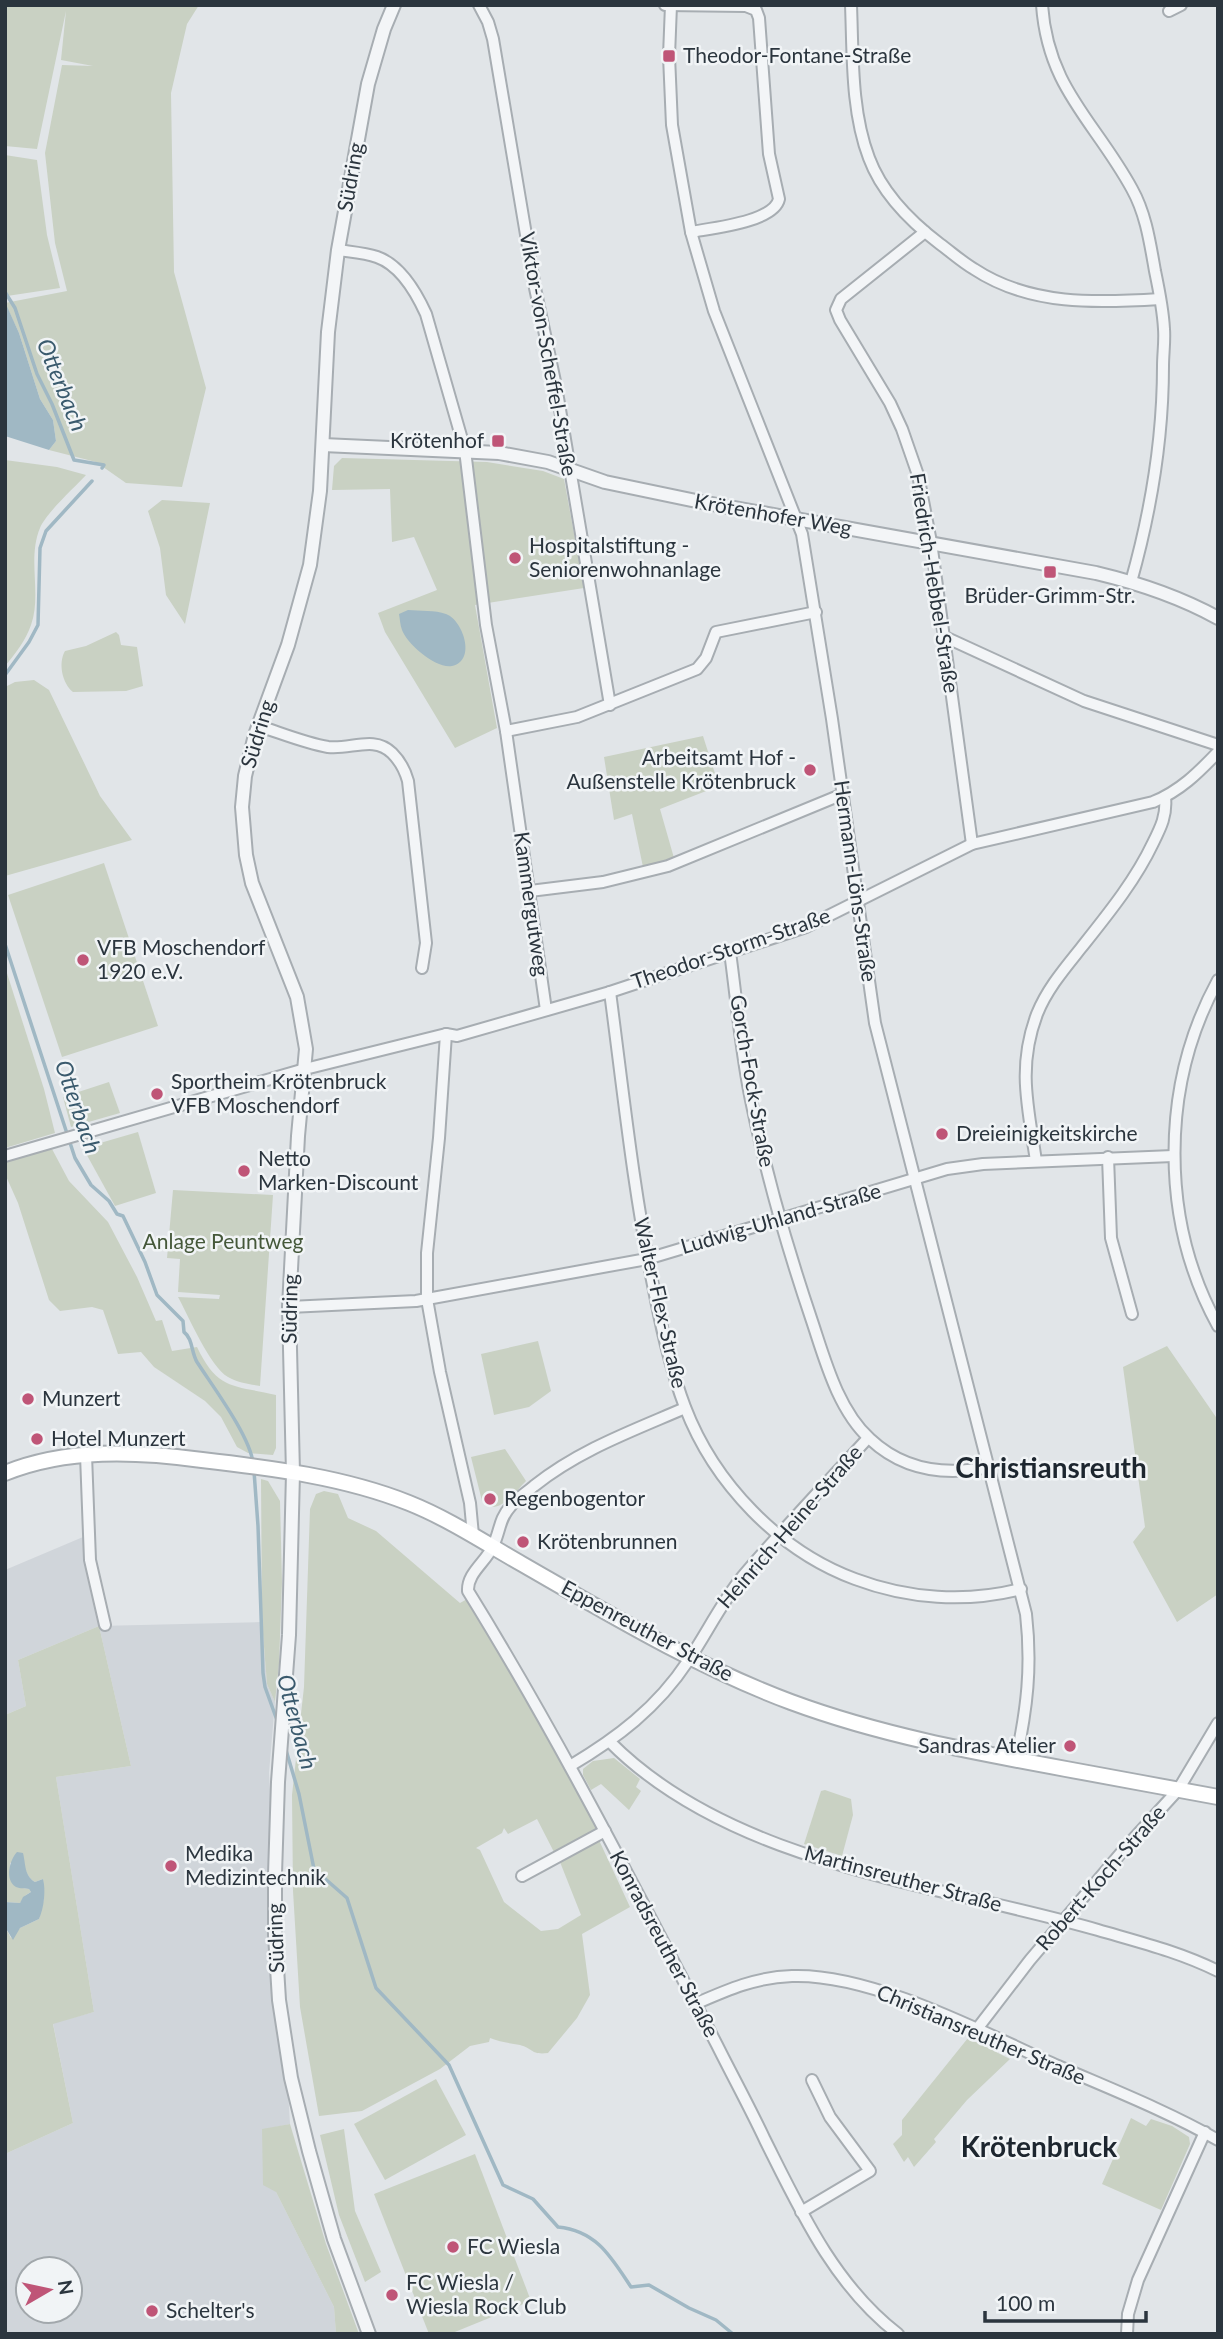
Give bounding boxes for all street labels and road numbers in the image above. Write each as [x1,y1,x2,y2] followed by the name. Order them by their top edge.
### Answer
[331,140,368,213] street label: Südring
[516,230,583,478] street label: Viktor-von-Scheffel-Straße
[906,471,965,695] street label: Friedrich-Hebbel-Straße
[693,487,854,540] street label: Krötenhofer Weg
[234,696,279,771] street label: Südring
[830,778,883,983] street label: Hermann-Löns-Straße
[510,830,555,978] street label: Kammergutweg
[628,902,833,993] street label: Theodor-Storm-Straße
[726,993,781,1169] street label: Gorch-Fock-Straße
[678,1177,884,1258] street label: Ludwig-Uhland-Straße
[630,1215,693,1391] street label: Walter-Flex-Straße
[275,1274,302,1344] street label: Südring
[711,1439,866,1613] street label: Heinrich-Heine-Straße
[558,1574,738,1685] street label: Eppenreuther Straße
[1030,1799,1170,1955] street label: Robert-Koch-Straße
[802,1839,1005,1916] street label: Martinsreuther Straße
[605,1846,725,2041] street label: Konradsreuther Straße
[261,1903,288,1973] street label: Südring
[873,1978,1090,2089] street label: Christiansreuther Straße

